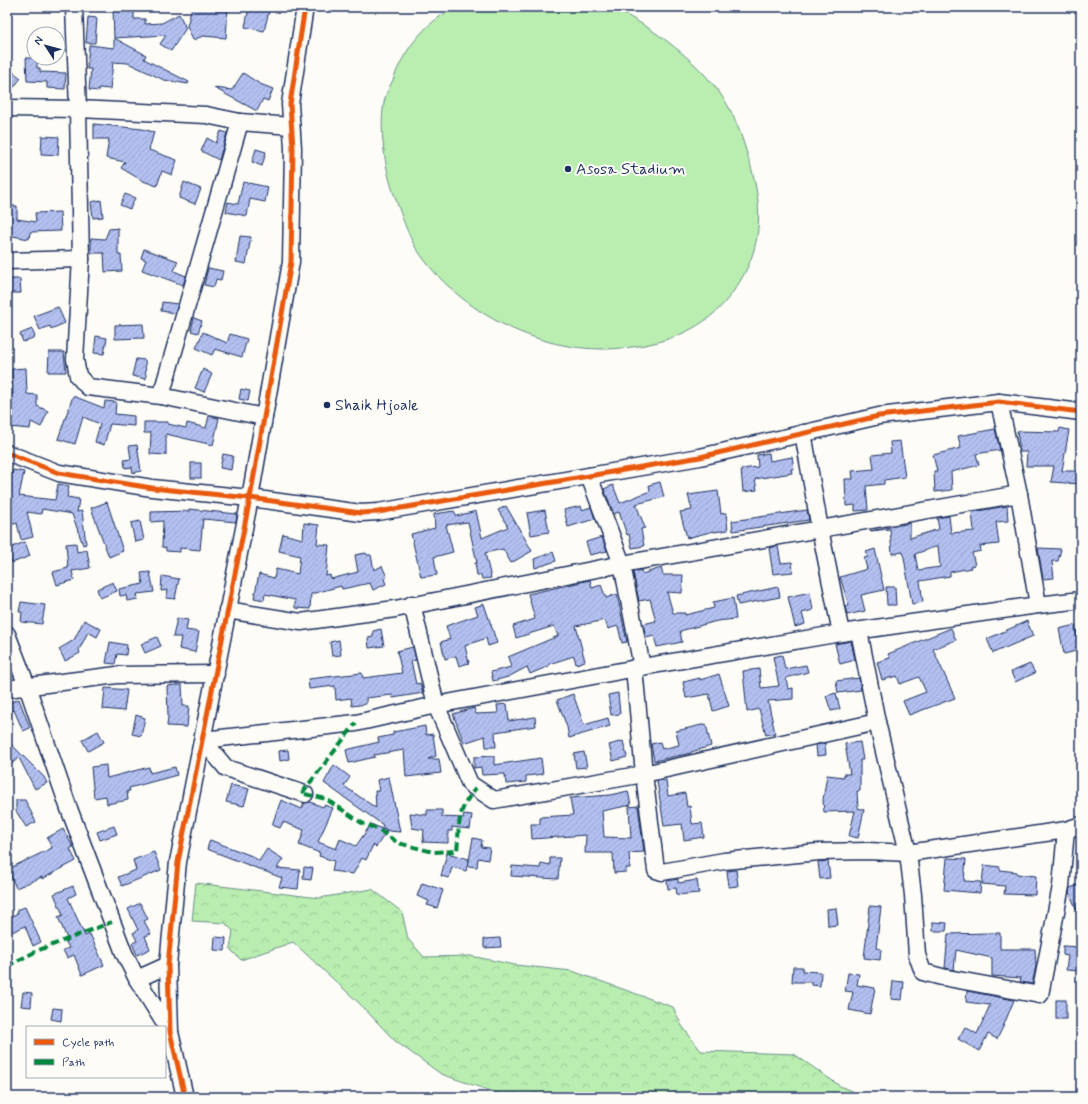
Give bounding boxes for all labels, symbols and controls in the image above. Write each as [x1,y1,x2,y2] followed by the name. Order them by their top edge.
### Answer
[26,26,66,66] north arrow
[31,34,47,48] text: N
[576,159,685,180] place label: Asosa Stadium
[563,164,573,174] marker: Asosa Stadium
[335,395,419,416] place label: Shaik Hjoale
[322,400,332,410] marker: Shaik Hjoale
[26,1026,166,1078] legend
[62,1035,114,1051] text: Cycle path
[62,1055,85,1071] text: Path

